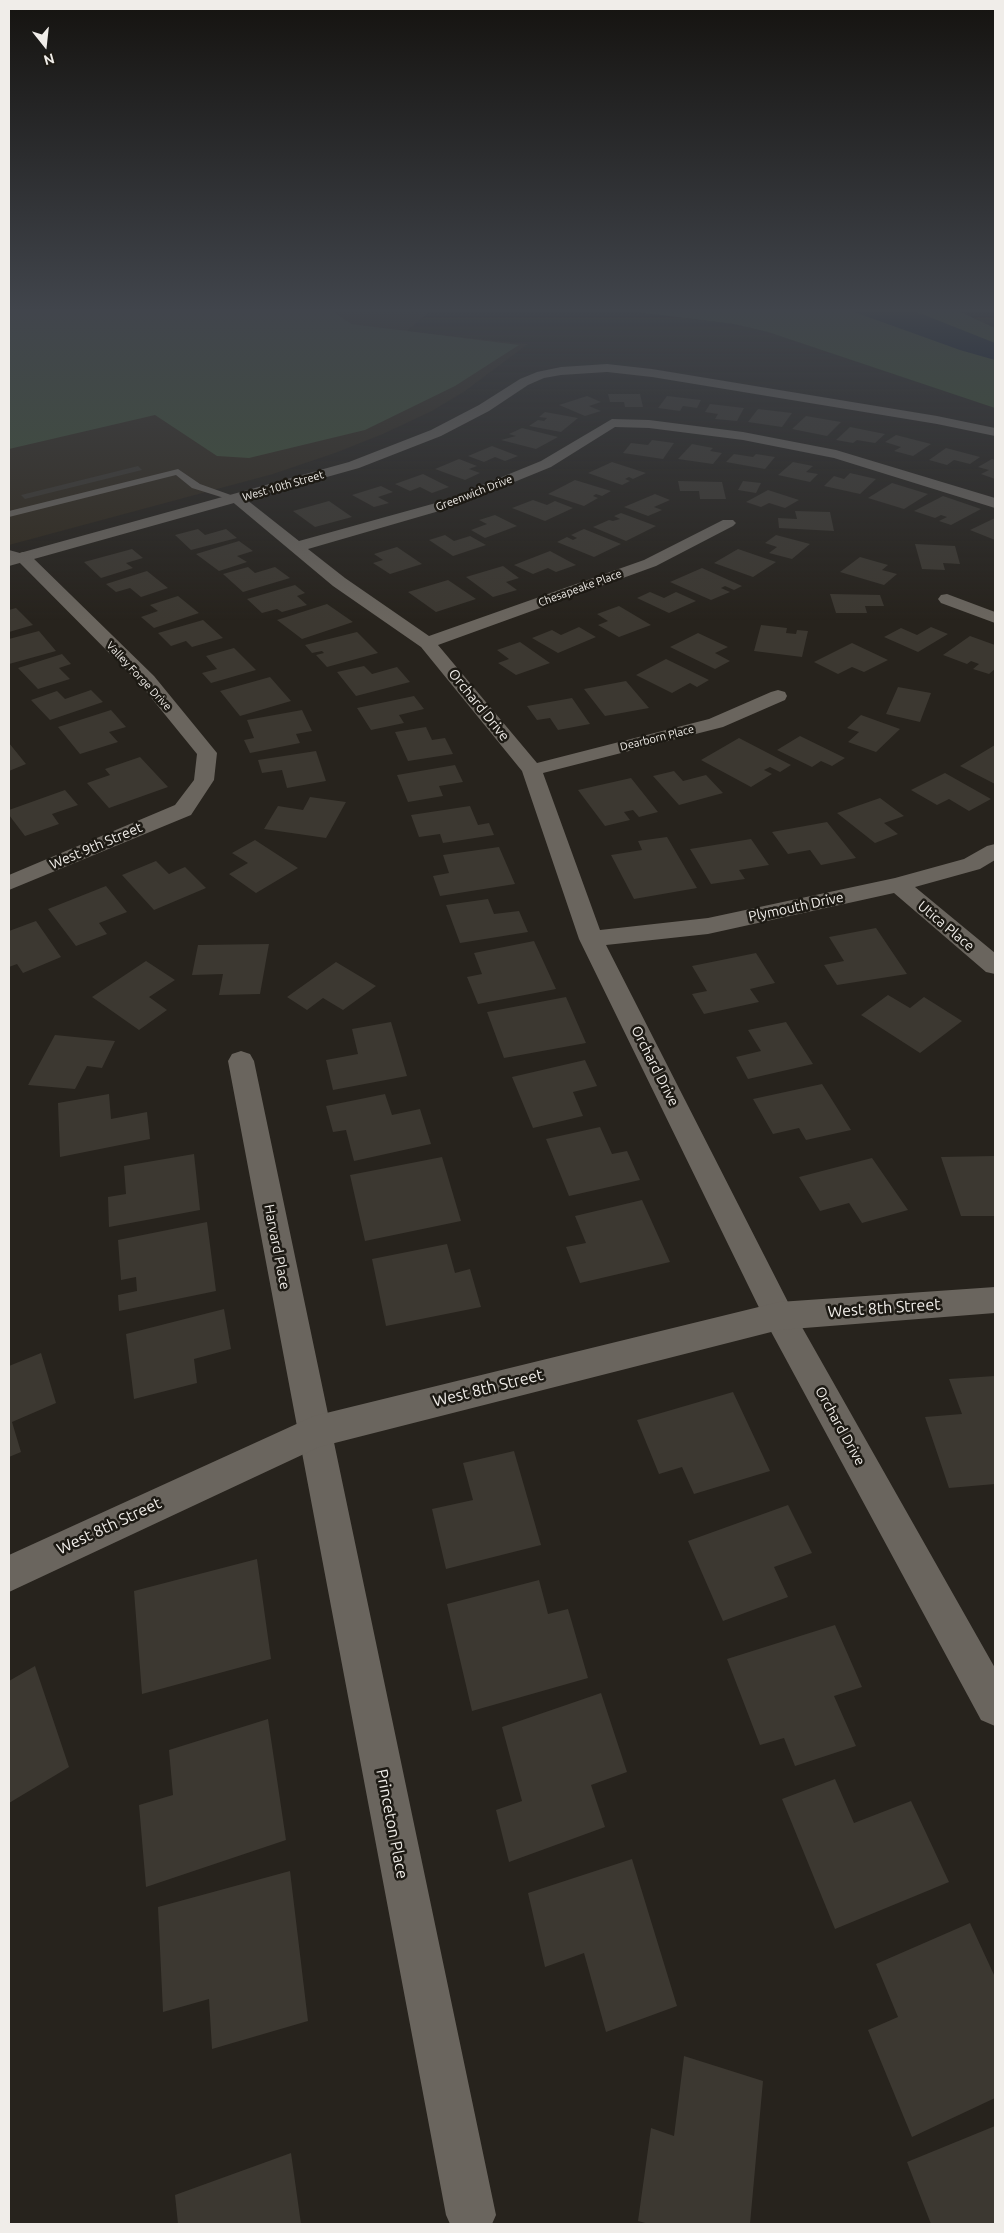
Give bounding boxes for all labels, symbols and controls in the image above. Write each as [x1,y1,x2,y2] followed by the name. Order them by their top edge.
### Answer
[20,20,70,70] north arrow
[42,50,56,69] text: N
[241,468,325,504] street label: West 10th Street
[434,472,514,514] street label: Greenwich Drive
[536,567,624,609] street label: Chesapeake Place
[104,639,174,713] street label: Valley Forge Drive
[445,666,513,744] street label: Orchard Drive
[619,722,695,754] street label: Dearborn Place
[47,819,145,873] street label: West 9th Street
[747,889,845,925] street label: Plymouth Drive
[914,897,978,955] street label: Utica Place
[628,1023,682,1109] street label: Orchard Drive
[260,1203,294,1291] street label: Harvard Place
[827,1294,941,1322] street label: West 8th Street
[431,1365,545,1411] street label: West 8th Street
[811,1384,869,1468] street label: Orchard Drive
[54,1493,164,1559] street label: West 8th Street
[372,1767,412,1881] street label: Princeton Place

